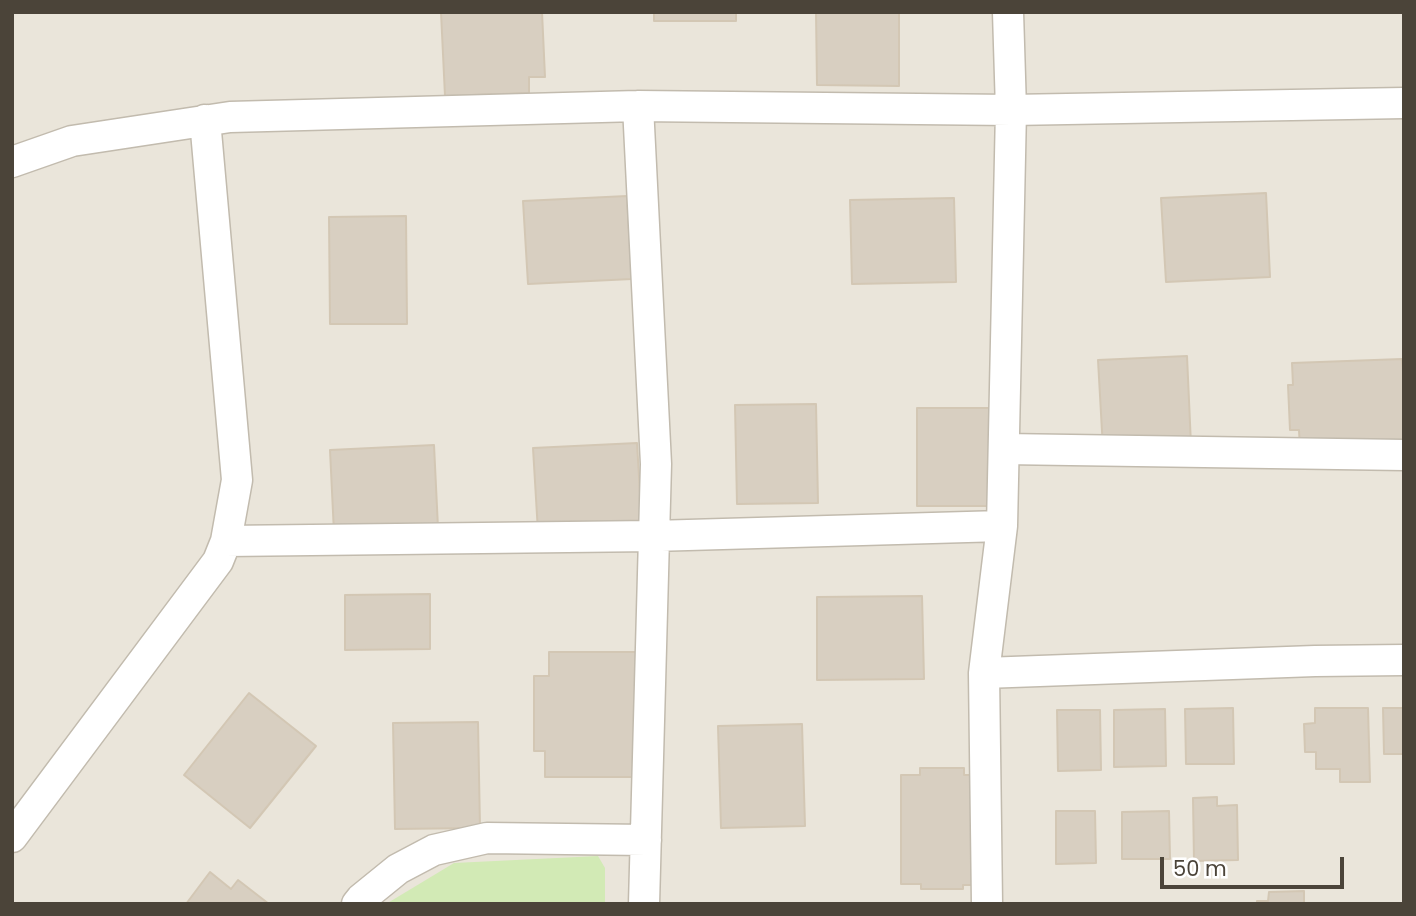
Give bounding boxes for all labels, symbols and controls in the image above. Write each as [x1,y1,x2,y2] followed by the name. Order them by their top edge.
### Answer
[1164,842,1348,886] scale bar
[1173,854,1227,883] text: 50 m

